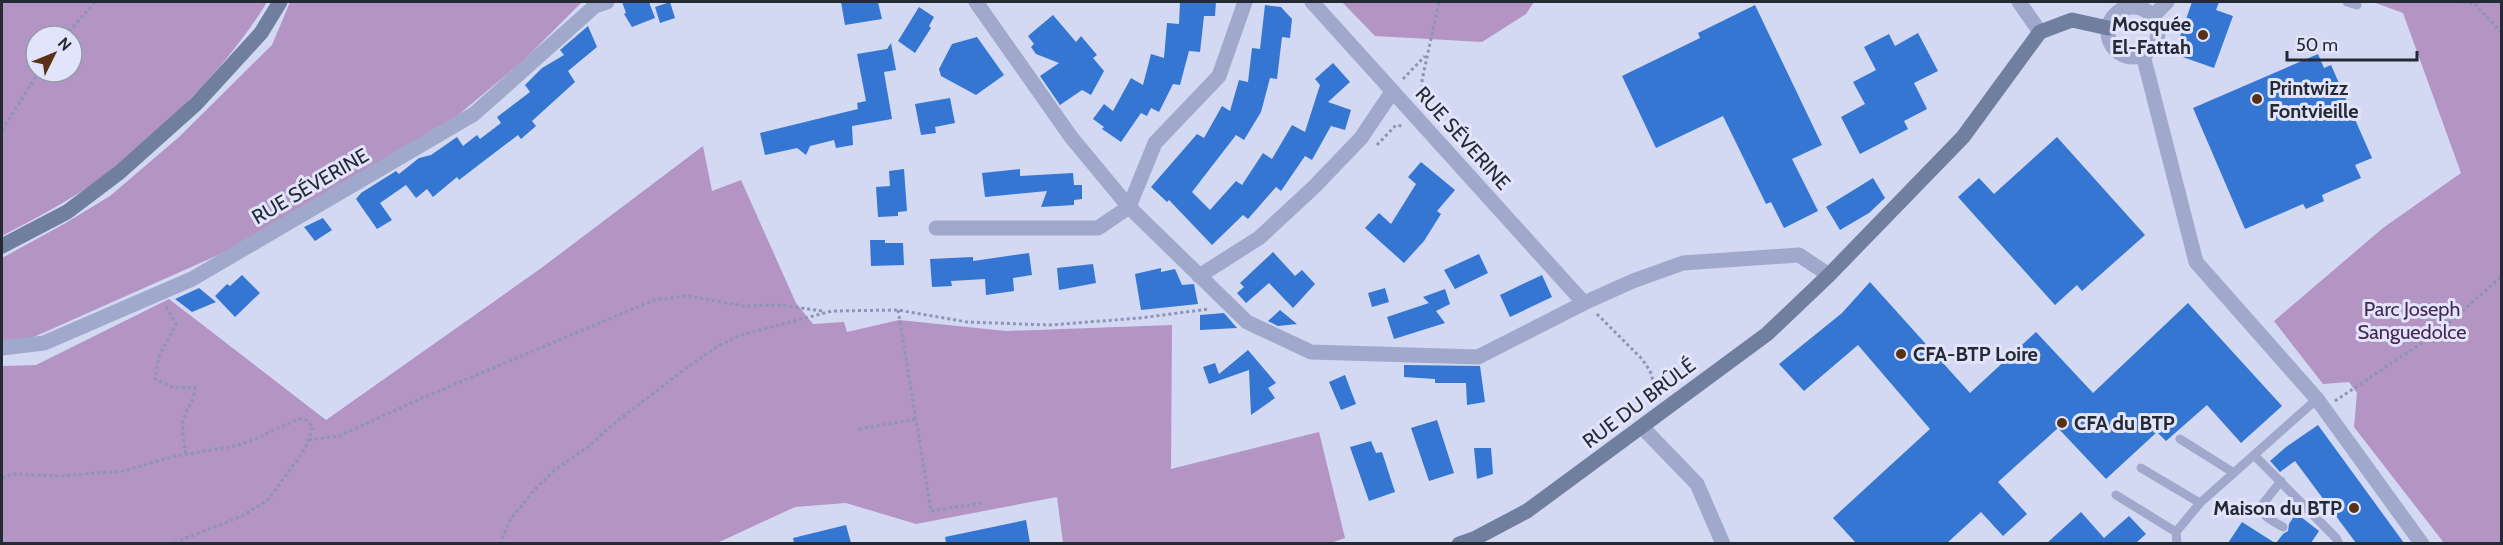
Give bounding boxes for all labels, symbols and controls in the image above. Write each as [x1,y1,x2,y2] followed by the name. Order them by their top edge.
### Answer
[2112,12,2191,59] place label: Mosquée El-Fattah
[24,24,84,84] north arrow
[2287,24,2418,62] scale bar
[2196,28,2210,42] marker: Mosquée El-Fattah
[54,33,75,55] text: N
[2296,34,2338,56] text: 50 m
[2269,76,2359,123] place label: Printwizz Fontvieille
[1410,81,1516,195] street label: RUE SÉVERINE
[2250,92,2264,106] marker: Printwizz Fontvieille
[247,143,373,229] street label: RUE SÉVERINE
[2357,297,2467,344] park label: Parc Joseph Sanguedolce
[1913,342,2038,366] place label: CFA-BTP Loire
[1894,347,1908,361] marker: CFA-BTP Loire
[1578,353,1700,453] street label: RUE DU BRÛLÉ
[2074,411,2175,435] place label: CFA du BTP
[2055,416,2069,430] marker: CFA du BTP
[2213,496,2342,520] place label: Maison du BTP
[2347,501,2361,515] marker: Maison du BTP

